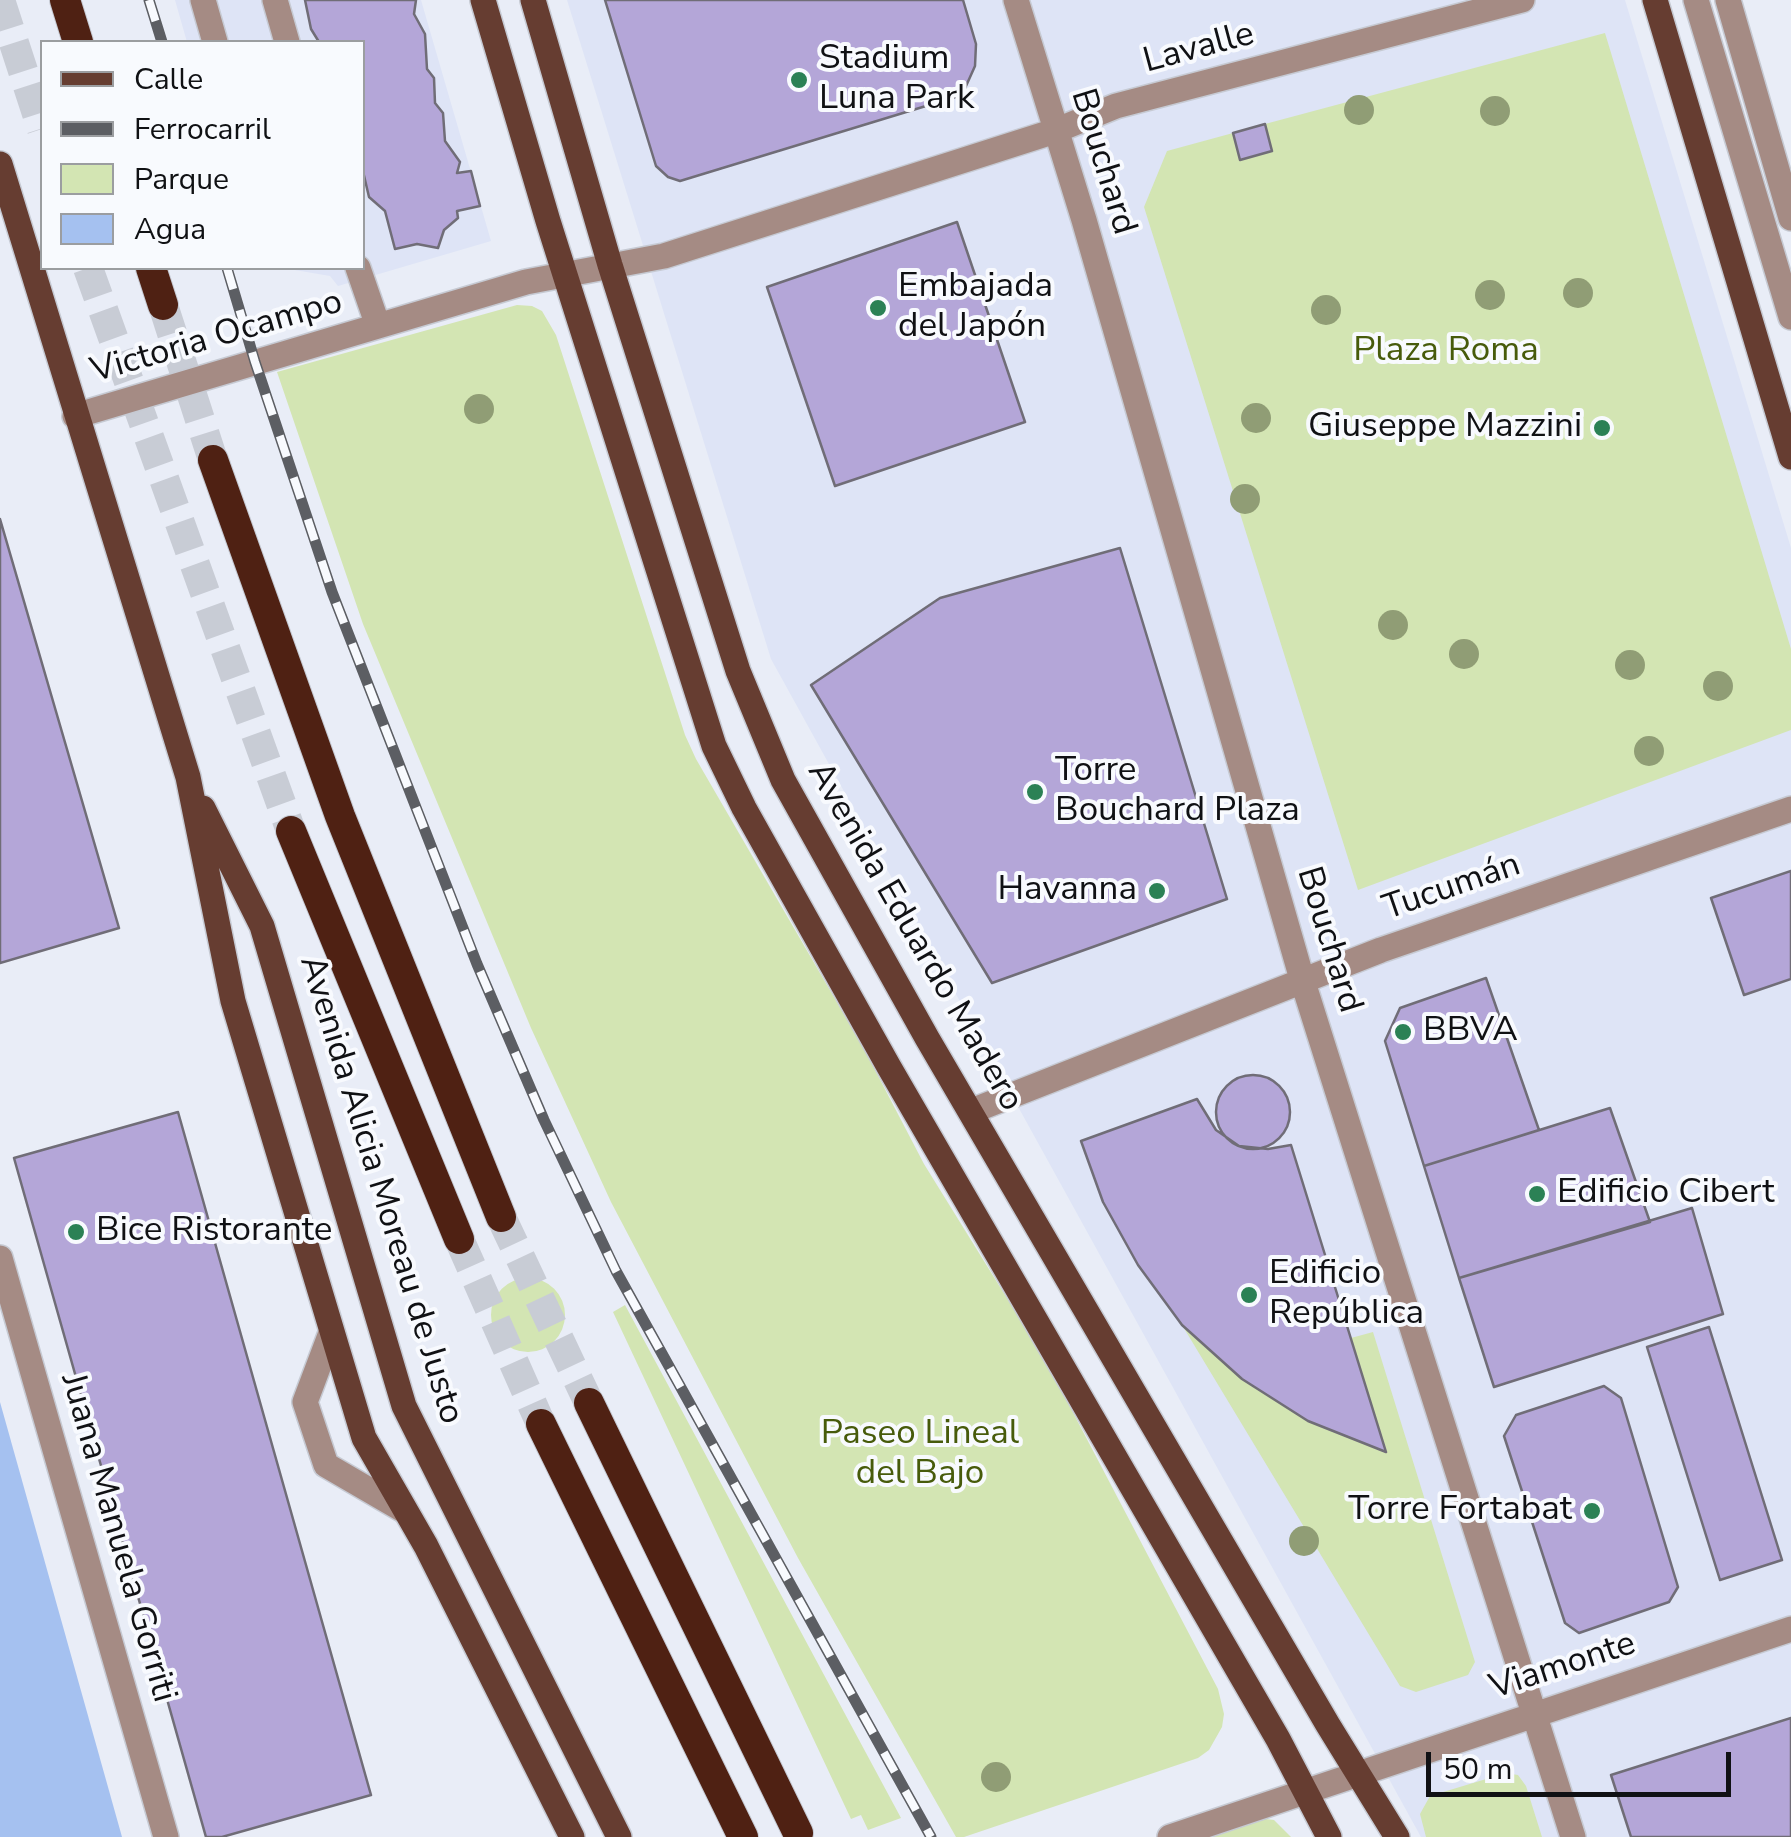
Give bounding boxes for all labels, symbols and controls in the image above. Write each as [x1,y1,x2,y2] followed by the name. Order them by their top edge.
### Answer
[1139,14,1259,84] street label: Lavalle
[819,39,975,121] place label: Stadium Luna Park
[40,40,365,270] legend
[134,59,203,100] text: Calle
[788,69,810,91] marker: Stadium Luna Park
[1060,84,1144,240] street label: Bouchard
[134,109,271,150] text: Ferrocarril
[134,159,229,200] text: Parque
[134,209,206,250] text: Agua
[898,267,1053,349] place label: Embajada del Japón
[87,282,347,394] street label: Victoria Ocampo
[867,297,889,319] marker: Embajada del Japón
[1353,331,1539,373] park label: Plaza Roma
[1308,407,1582,449] place label: Giuseppe Mazzini
[1591,417,1613,439] marker: Giuseppe Mazzini
[1055,751,1300,833] place label: Torre Bouchard Plaza
[797,755,1031,1119] street label: Avenida Eduardo Madero
[1024,781,1046,803] marker: Torre Bouchard Plaza
[1378,845,1526,931] street label: Tucumán
[1286,862,1370,1018] street label: Bouchard
[997,870,1137,912] place label: Havanna
[1146,880,1168,902] marker: Havanna
[289,951,471,1429] street label: Avenida Alicia Moreau de Justo
[1423,1011,1518,1053] place label: BBVA
[1392,1021,1414,1043] marker: BBVA
[1557,1173,1775,1215] place label: Edificio Cibert
[1526,1183,1548,1205] marker: Edificio Cibert
[96,1211,332,1253] place label: Bice Ristorante
[65,1221,87,1243] marker: Bice Ristorante
[1269,1254,1424,1336] place label: Edificio República
[1238,1284,1260,1306] marker: Edificio República
[50,1369,184,1707] street label: Juana Manuela Gorriti
[821,1414,1019,1496] park label: Paseo Lineal del Bajo
[1348,1490,1572,1532] place label: Torre Fortabat
[1581,1500,1603,1522] marker: Torre Fortabat
[1485,1624,1641,1710] street label: Viamonte
[1431,1732,1736,1794] scale bar
[1443,1749,1512,1790] text: 50 m

